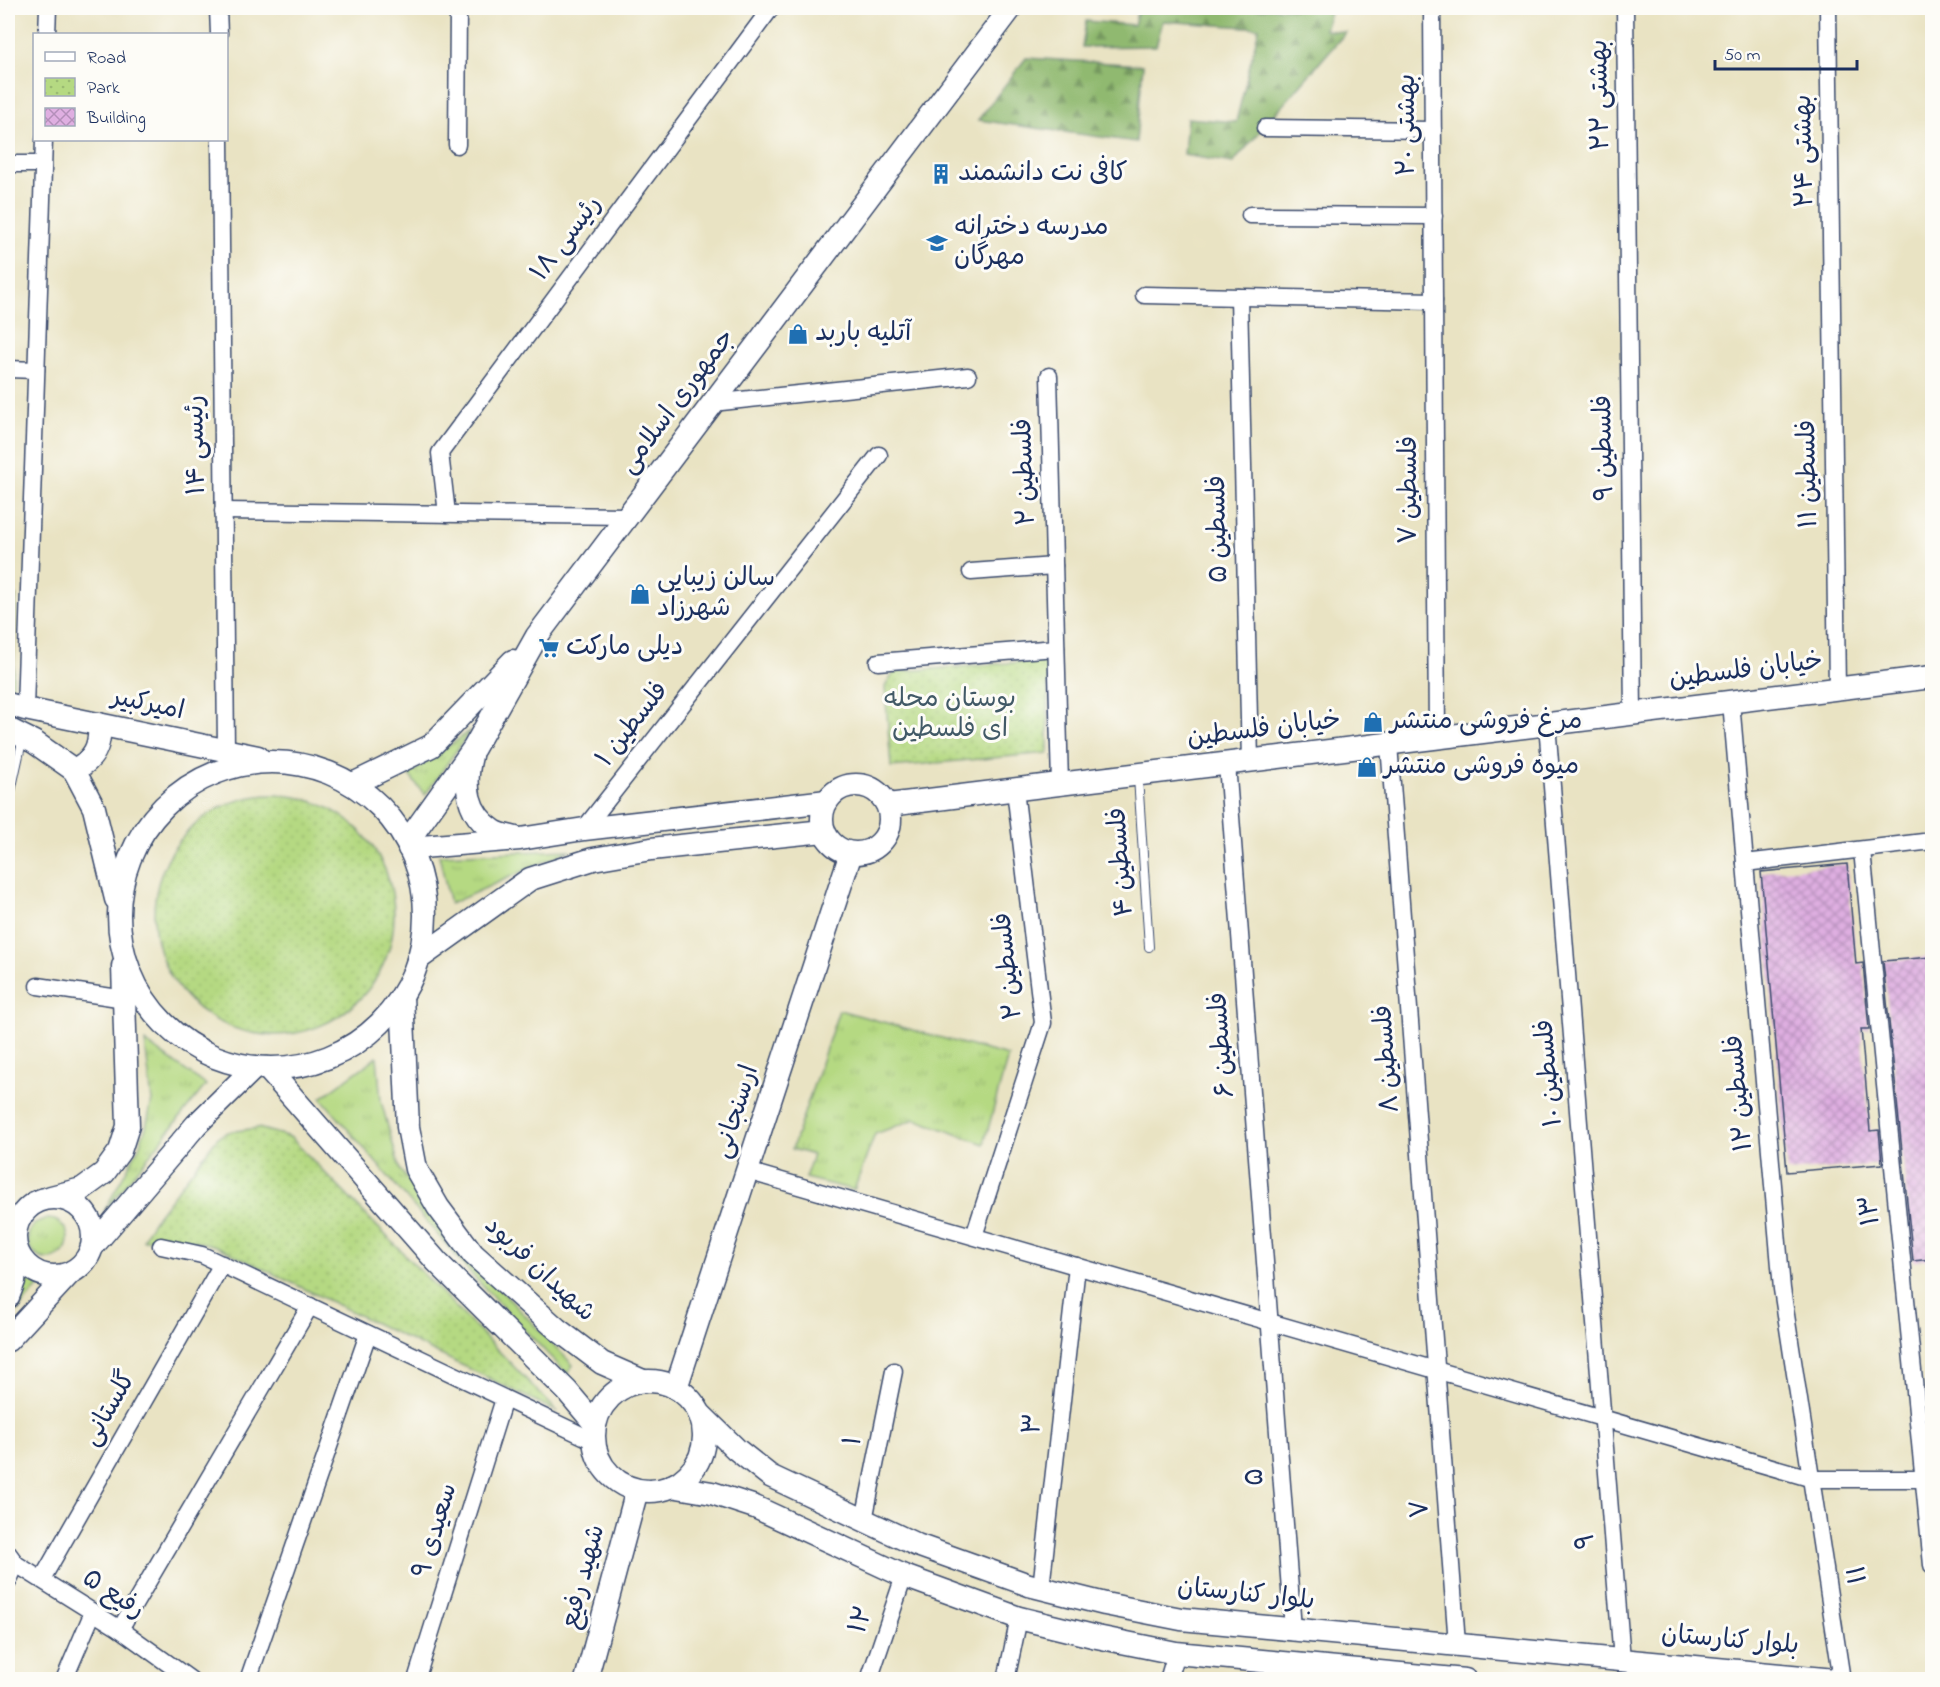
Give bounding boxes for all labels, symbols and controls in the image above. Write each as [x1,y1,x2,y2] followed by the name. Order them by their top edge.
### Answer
[33,33,228,141] legend
[1715,33,1858,71] scale bar
[1581,39,1621,151] street label: بهشتی ۲۲
[1724,43,1761,69] text: 50 m
[87,46,126,72] text: Road
[1389,74,1427,176] street label: بهشتی ۲۰
[87,76,120,102] text: Park
[1785,94,1825,208] street label: بهشتی ۲۴
[86,106,146,133] text: Building
[958,155,1128,193] place label: کافی نت دانشمند
[929,162,953,186] building icon: کافی نت دانشمند
[522,188,612,290] street label: رئیسی ۱۸
[954,209,1109,277] place label: مدرسه دخترانه مهرگان
[925,231,949,255] school or university icon: مدرسه دخترانه مهرگان
[815,315,913,353] place label: آتلیه باربد
[611,321,745,483] street label: جمهوری اسلامی
[786,322,810,346] shop icon: آتلیه باربد
[1585,394,1625,502] street label: فلسطین ۹
[177,395,217,495] street label: رئیسی ۱۴
[1005,418,1047,526] street label: فلسطین ۲
[1789,419,1829,529] street label: فلسطین ۱۱
[1391,436,1429,544] street label: فلسطین ۷
[1199,475,1239,583] street label: فلسطین ۵
[657,560,775,628] place label: سالن زیبایی شهرزاد
[628,582,652,606] shop icon: سالن زیبایی شهرزاد
[566,629,683,667] place label: دیلی مارکت
[537,636,561,660] supermarket icon: دیلی مارکت
[1667,643,1825,699] street label: خیابان فلسطین
[587,674,679,776] street label: فلسطین ۱
[106,678,188,731] street label: امیرکبیر
[884,681,1016,749] park label: بوستان محله ای فلسطین
[1185,702,1343,758] street label: خیابان فلسطین
[1388,703,1582,741] place label: مرغ فروشی منتشر
[1361,710,1385,734] shop icon: مرغ فروشی منتشر
[1382,748,1579,786] place label: میوه فروشی منتشر
[1355,755,1379,779] shop icon: میوه فروشی منتشر
[1099,806,1145,918] street label: فلسطین ۴
[984,910,1034,1022] street label: فلسطین ۲
[1200,991,1246,1099] street label: فلسطین ۶
[1365,1004,1411,1114] street label: فلسطین ۸
[1526,1018,1574,1128] street label: فلسطین ۱۰
[1716,1033,1764,1153] street label: فلسطین ۱۲
[704,1060,770,1164] street label: ارسنجانی
[1850,1193,1892,1227] street label: ۱۳
[475,1208,603,1332] street label: شهيدان فربود
[73,1364,147,1454] street label: گلستانی
[1014,1411,1054,1437] street label: ۳
[834,1433,874,1449] street label: ۱
[1236,1467,1276,1487] street label: ۵
[404,1479,468,1583] street label: سعیدی ۹
[1401,1499,1441,1519] street label: ۷
[552,1521,616,1633] street label: شهید رفیع
[1567,1532,1607,1550] street label: ۹
[74,1560,152,1630] street label: رفیع ۵
[1833,1564,1873,1588] street label: ۱۱
[1175,1569,1317,1621] street label: بلوار کنارستان
[840,1601,884,1639] street label: ۱۲
[1660,1616,1800,1666] street label: بلوار کنارستان

